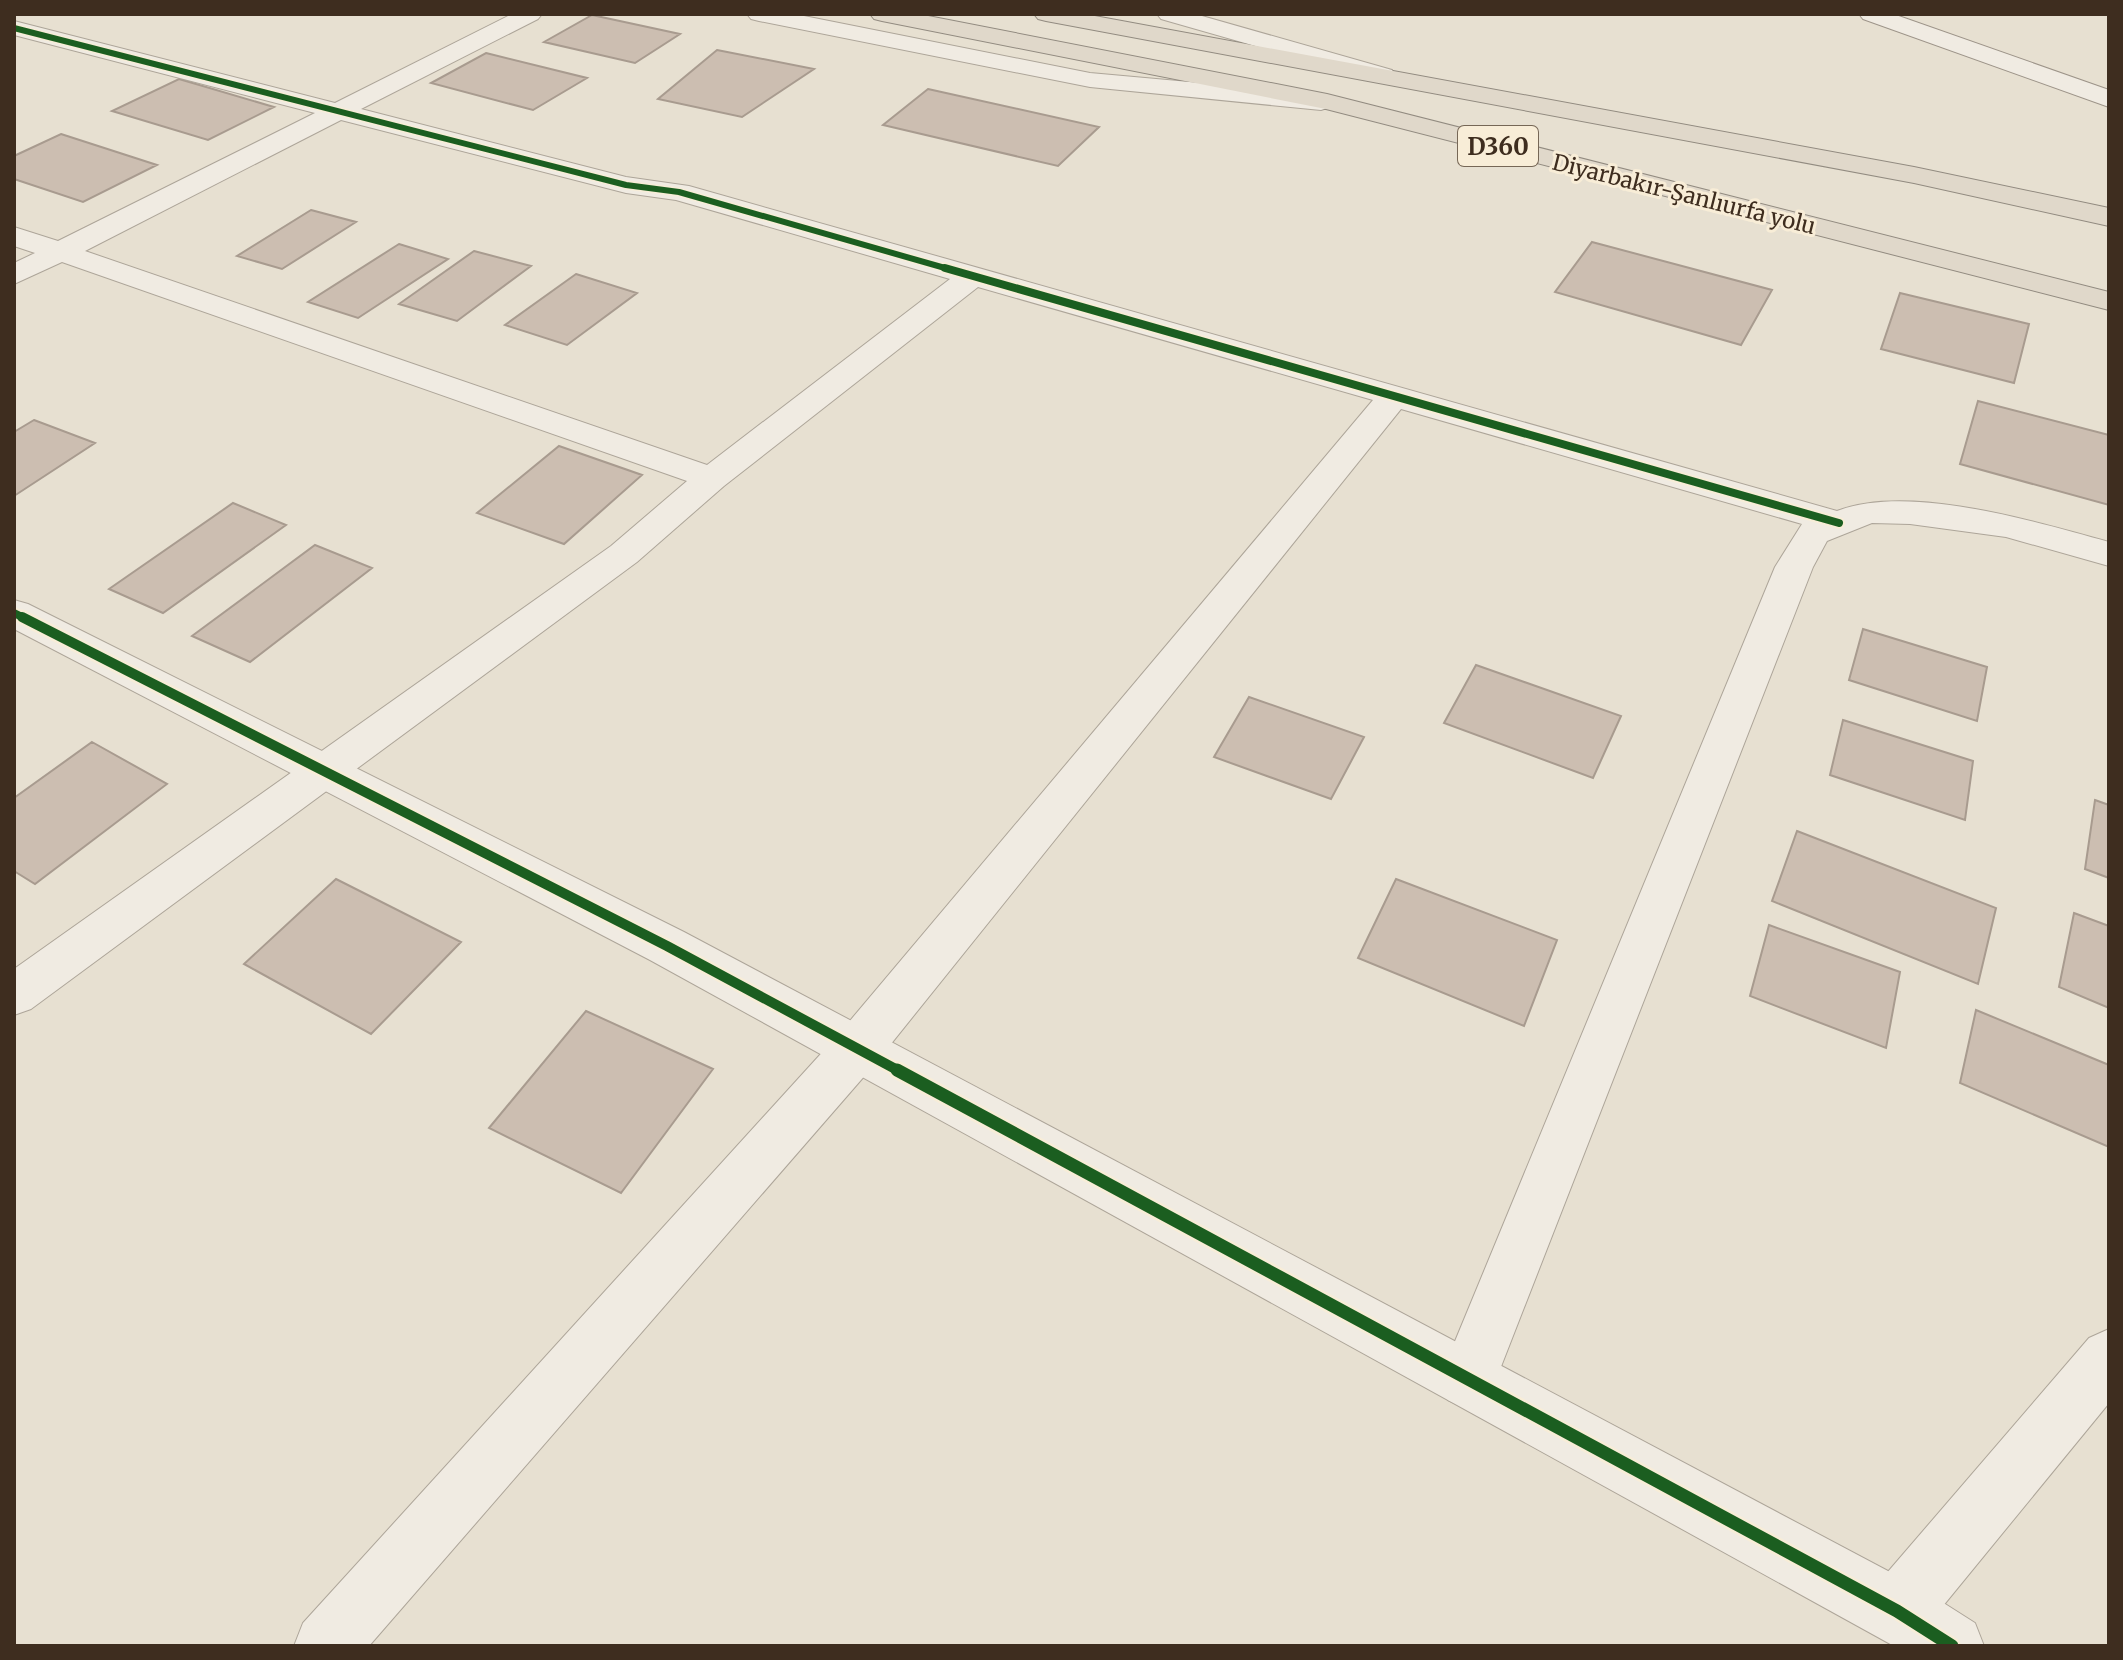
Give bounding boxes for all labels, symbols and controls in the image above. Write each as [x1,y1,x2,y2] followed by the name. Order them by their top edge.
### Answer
[1458,126,1538,166] road number: D360
[1549,148,1819,240] street label: Diyarbakır-Şanlıurfa yolu

